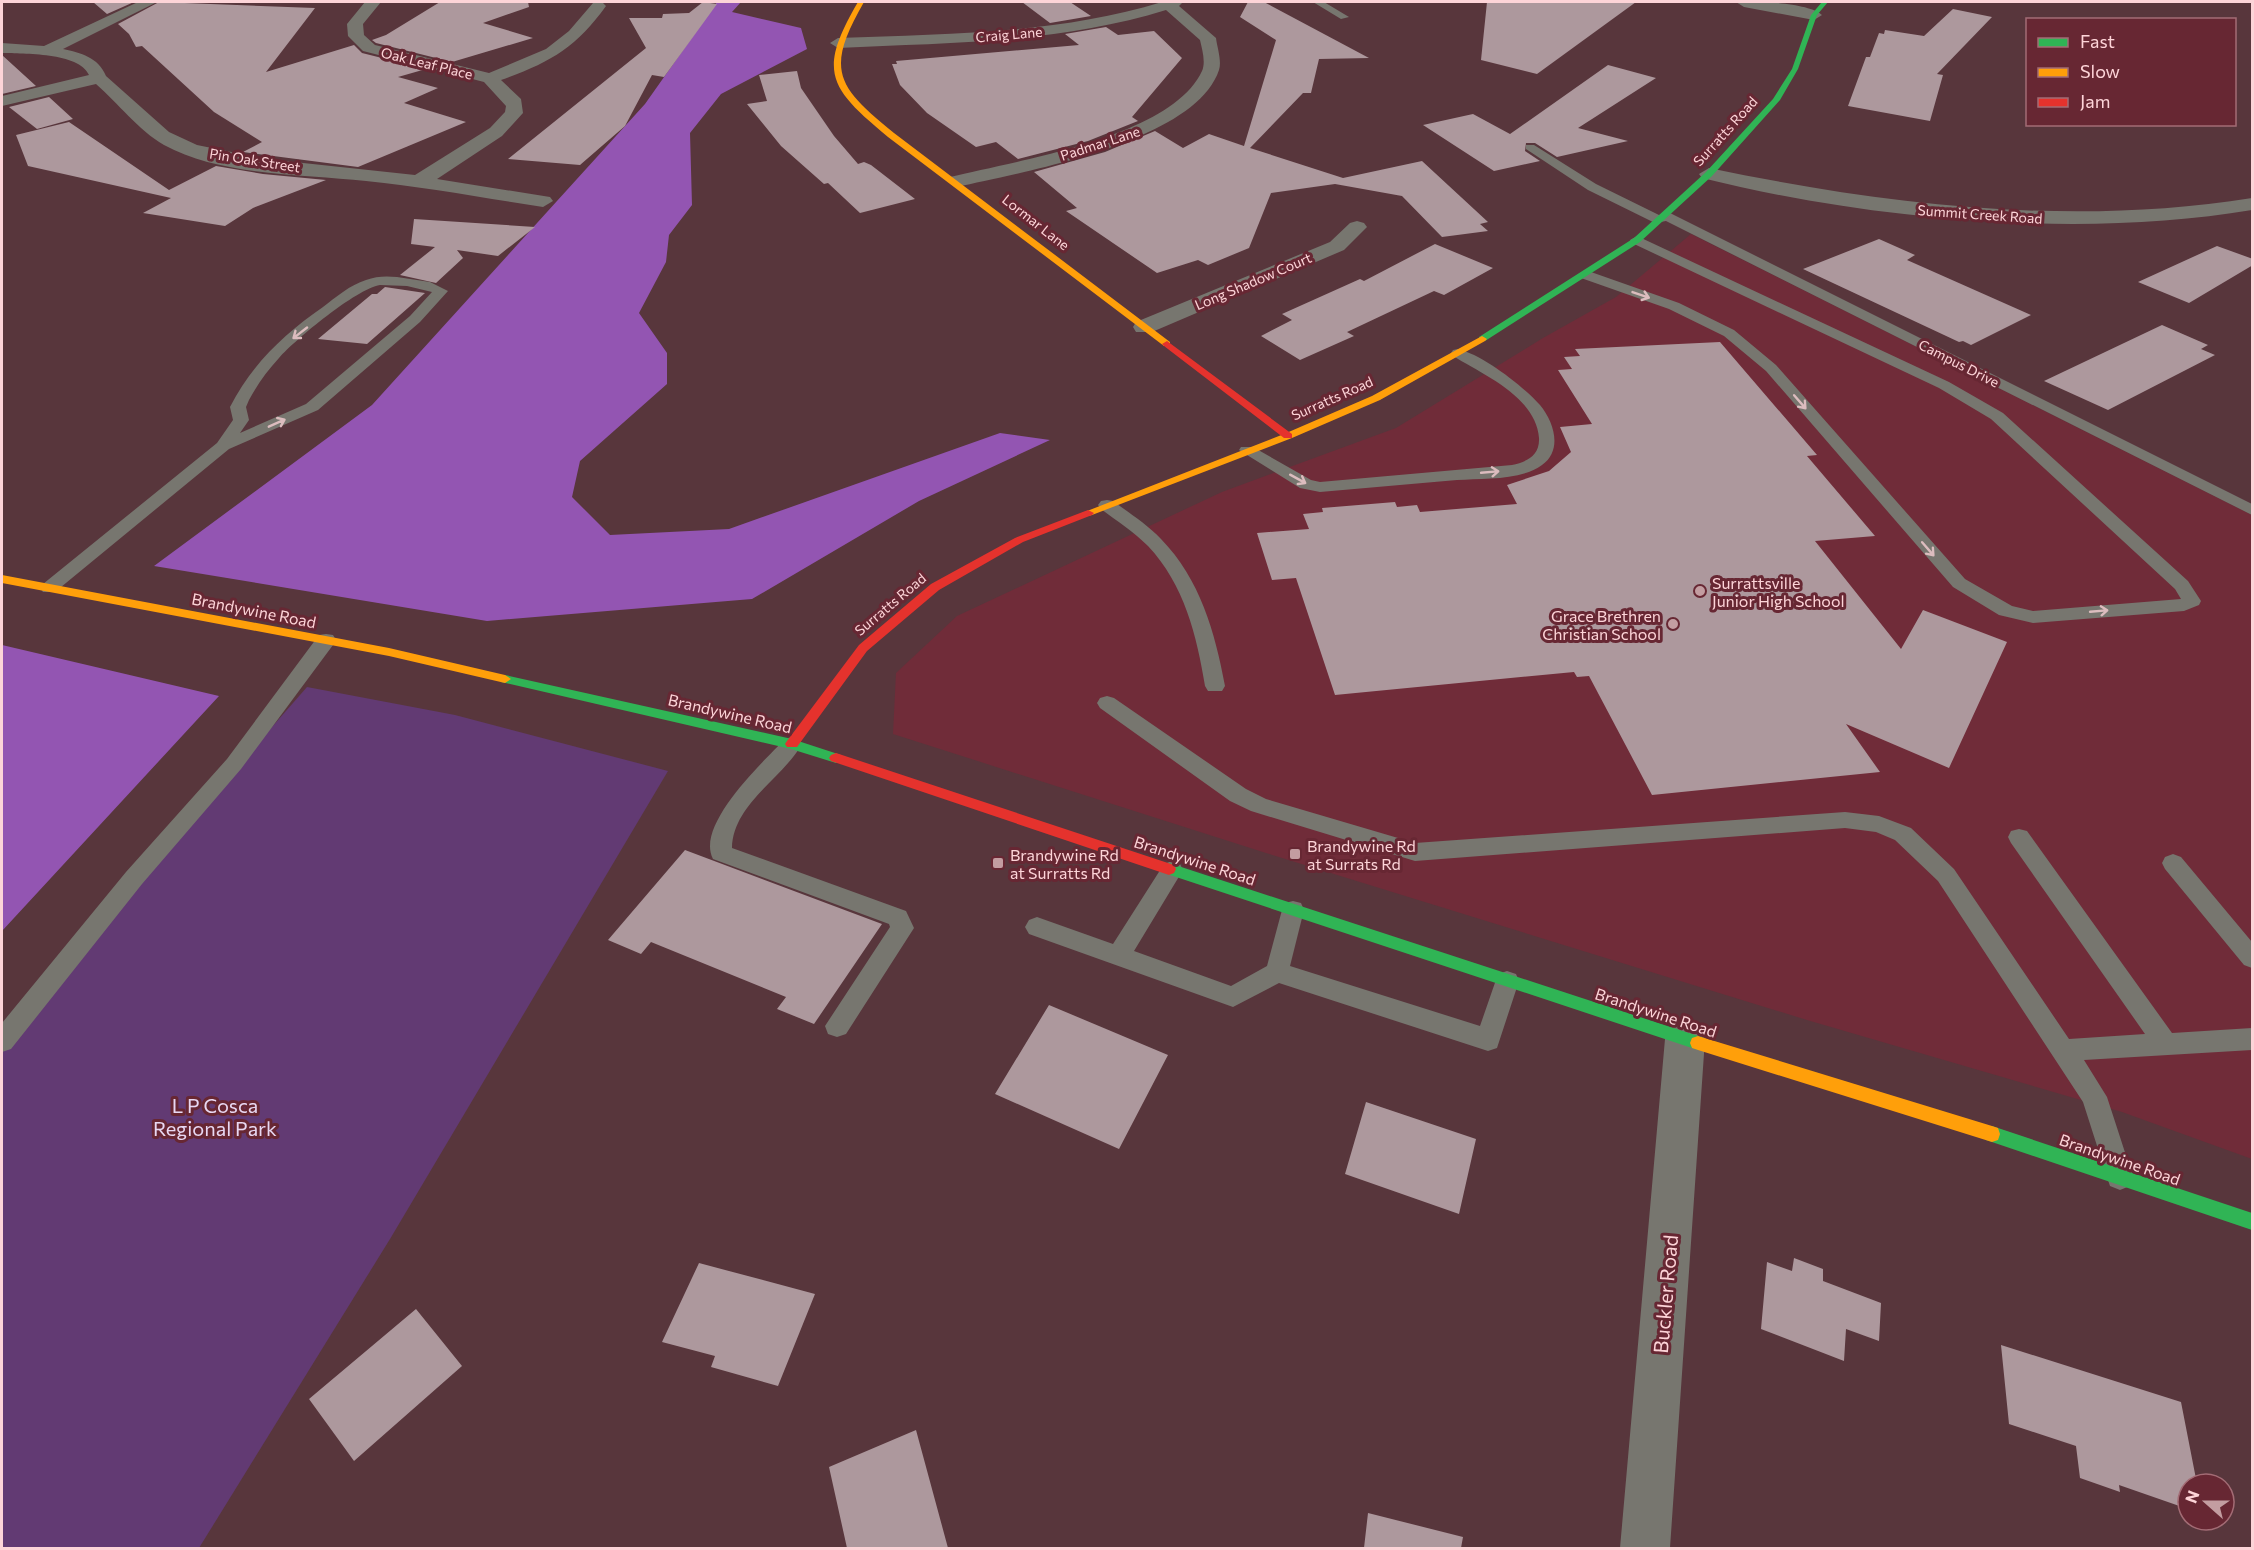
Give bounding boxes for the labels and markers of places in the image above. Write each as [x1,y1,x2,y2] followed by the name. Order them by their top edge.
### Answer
[1712,573,1845,610] place label: Surrattsville Junior High School
[1693,584,1707,598] marker: Surrattsville Junior High School
[1542,606,1661,643] place label: Grace Brethren Christian School
[1666,617,1680,631] marker: Grace Brethren Christian School
[1307,836,1416,873] place label: Brandywine Rd at Surrats Rd
[1010,845,1119,882] place label: Brandywine Rd at Surratts Rd
[1288,847,1302,861] marker: Brandywine Rd at Surrats Rd
[991,856,1005,870] marker: Brandywine Rd at Surratts Rd

